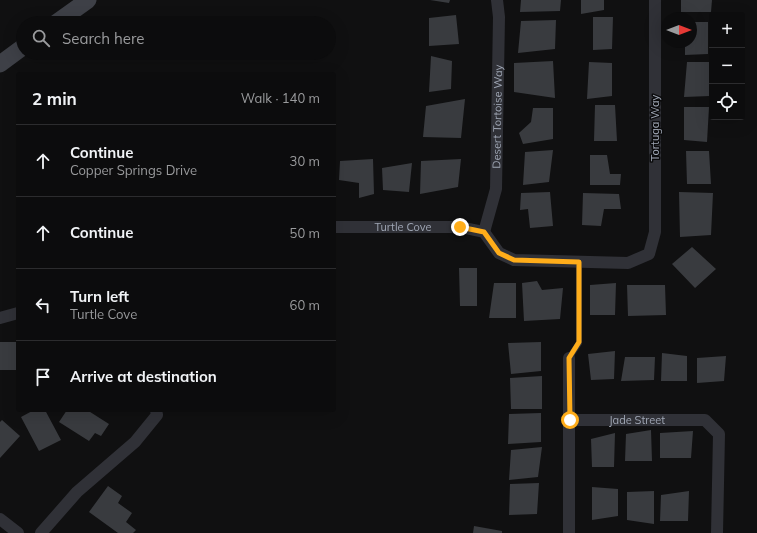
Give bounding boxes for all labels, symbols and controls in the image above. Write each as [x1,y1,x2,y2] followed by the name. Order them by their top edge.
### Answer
[661,12,697,48] north arrow
[709,12,745,120] map controls
[709,12,745,48] button: +
[16,16,336,60] search box
[30,27,52,49] icon: search
[62,29,144,48] text: Search here
[709,48,745,84] button: −
[489,64,505,169] street label: Desert Tortoise Way
[709,84,745,120] button: locate
[32,88,77,109] text: 2 min
[241,90,320,106] text: Walk · 140 m
[648,95,662,161] street label: Tortuga Way
[70,143,133,162] text: Continue
[32,150,54,172] icon: ahead
[290,153,320,169] text: 30 m
[70,162,197,178] text: Copper Springs Drive
[451,218,469,236] route end
[375,220,431,234] street label: Turtle Cove
[32,222,54,244] icon: ahead
[70,223,133,242] text: Continue
[290,225,320,241] text: 50 m
[70,287,129,306] text: Turn left
[32,294,54,316] icon: left
[290,297,320,313] text: 60 m
[70,306,137,322] text: Turtle Cove
[32,366,54,388] icon: arrive
[70,367,217,386] text: Arrive at destination
[561,411,579,429] route start
[609,413,665,427] street label: Jade Street

